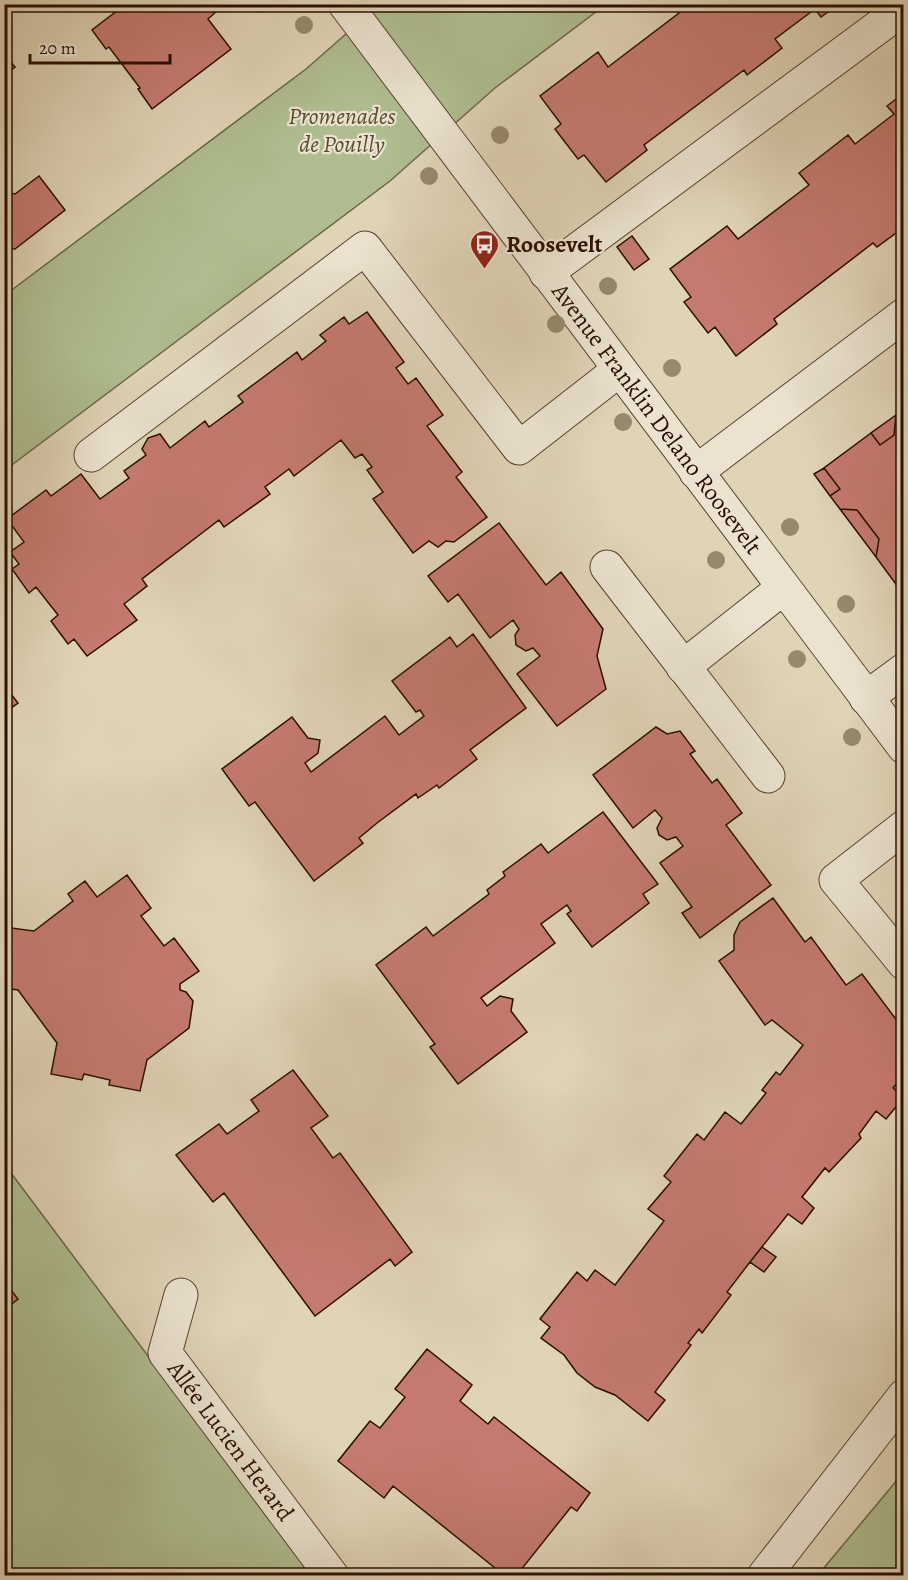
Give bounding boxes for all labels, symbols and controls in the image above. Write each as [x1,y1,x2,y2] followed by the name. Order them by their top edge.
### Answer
[30,27,170,65] scale bar
[39,36,76,60] text: 20 m
[288,100,396,160] park label: Promenades de Pouilly
[469,228,501,270] bus stop icon: Roosevelt
[506,228,602,260] place label: Roosevelt
[544,276,770,561] street label: Avenue Franklin Delano Roosevelt
[160,1353,301,1528] street label: Allée Lucien Herard

